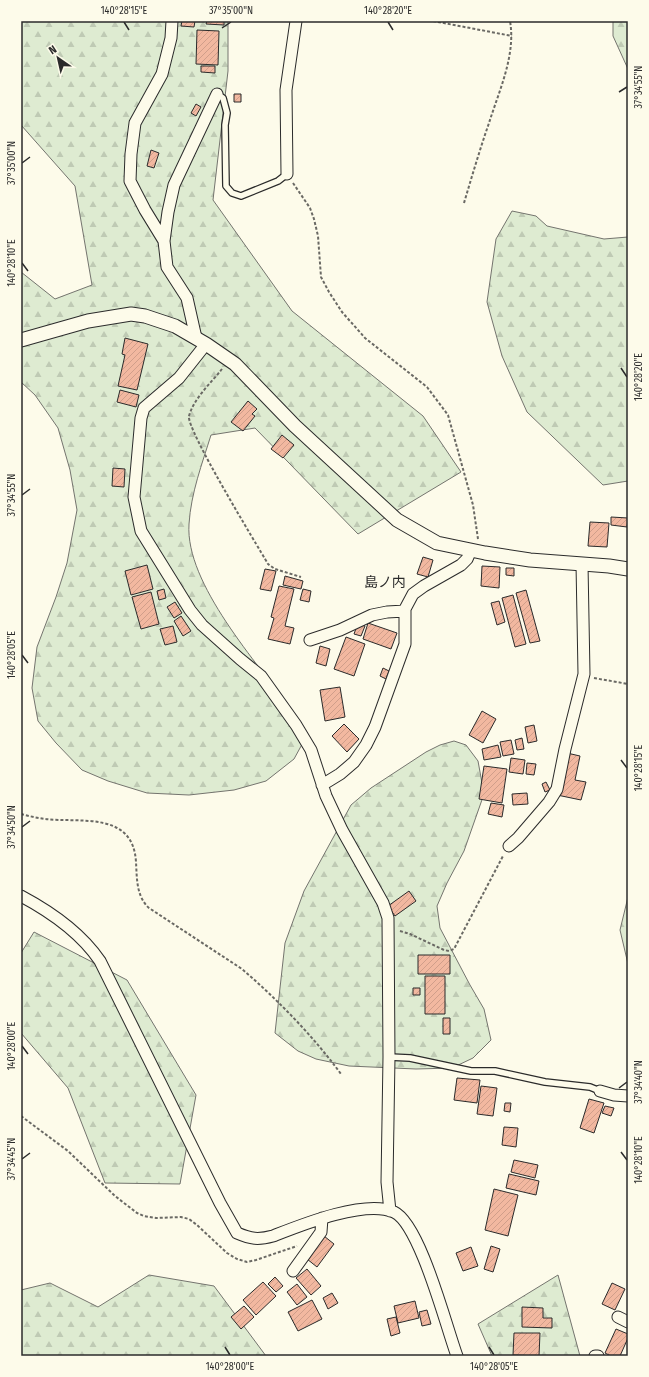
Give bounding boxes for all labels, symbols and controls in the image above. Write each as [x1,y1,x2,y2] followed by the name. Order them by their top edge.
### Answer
[101,5,148,17] text: 140°28'15"E
[209,5,253,17] text: 37°35'00"N
[364,5,412,17] text: 140°28'20"E
[38,38,78,78] north arrow
[46,43,59,57] text: N
[633,66,645,108] text: 37°34'55"N
[6,141,18,185] text: 37°35'00"N
[6,239,18,287] text: 140°28'10"E
[633,353,645,401] text: 140°28'20"E
[6,474,18,516] text: 37°34'55"N
[364,574,406,591] district label: 島ノ内
[6,631,18,679] text: 140°28'05"E
[633,744,645,791] text: 140°28'15"E
[6,805,18,849] text: 37°34'50"N
[6,1021,18,1070] text: 140°28'00"E
[633,1060,645,1104] text: 37°34'40"N
[633,1136,645,1184] text: 140°28'10"E
[6,1138,18,1180] text: 37°34'45"N
[206,1361,255,1373] text: 140°28'00"E
[470,1361,518,1373] text: 140°28'05"E

